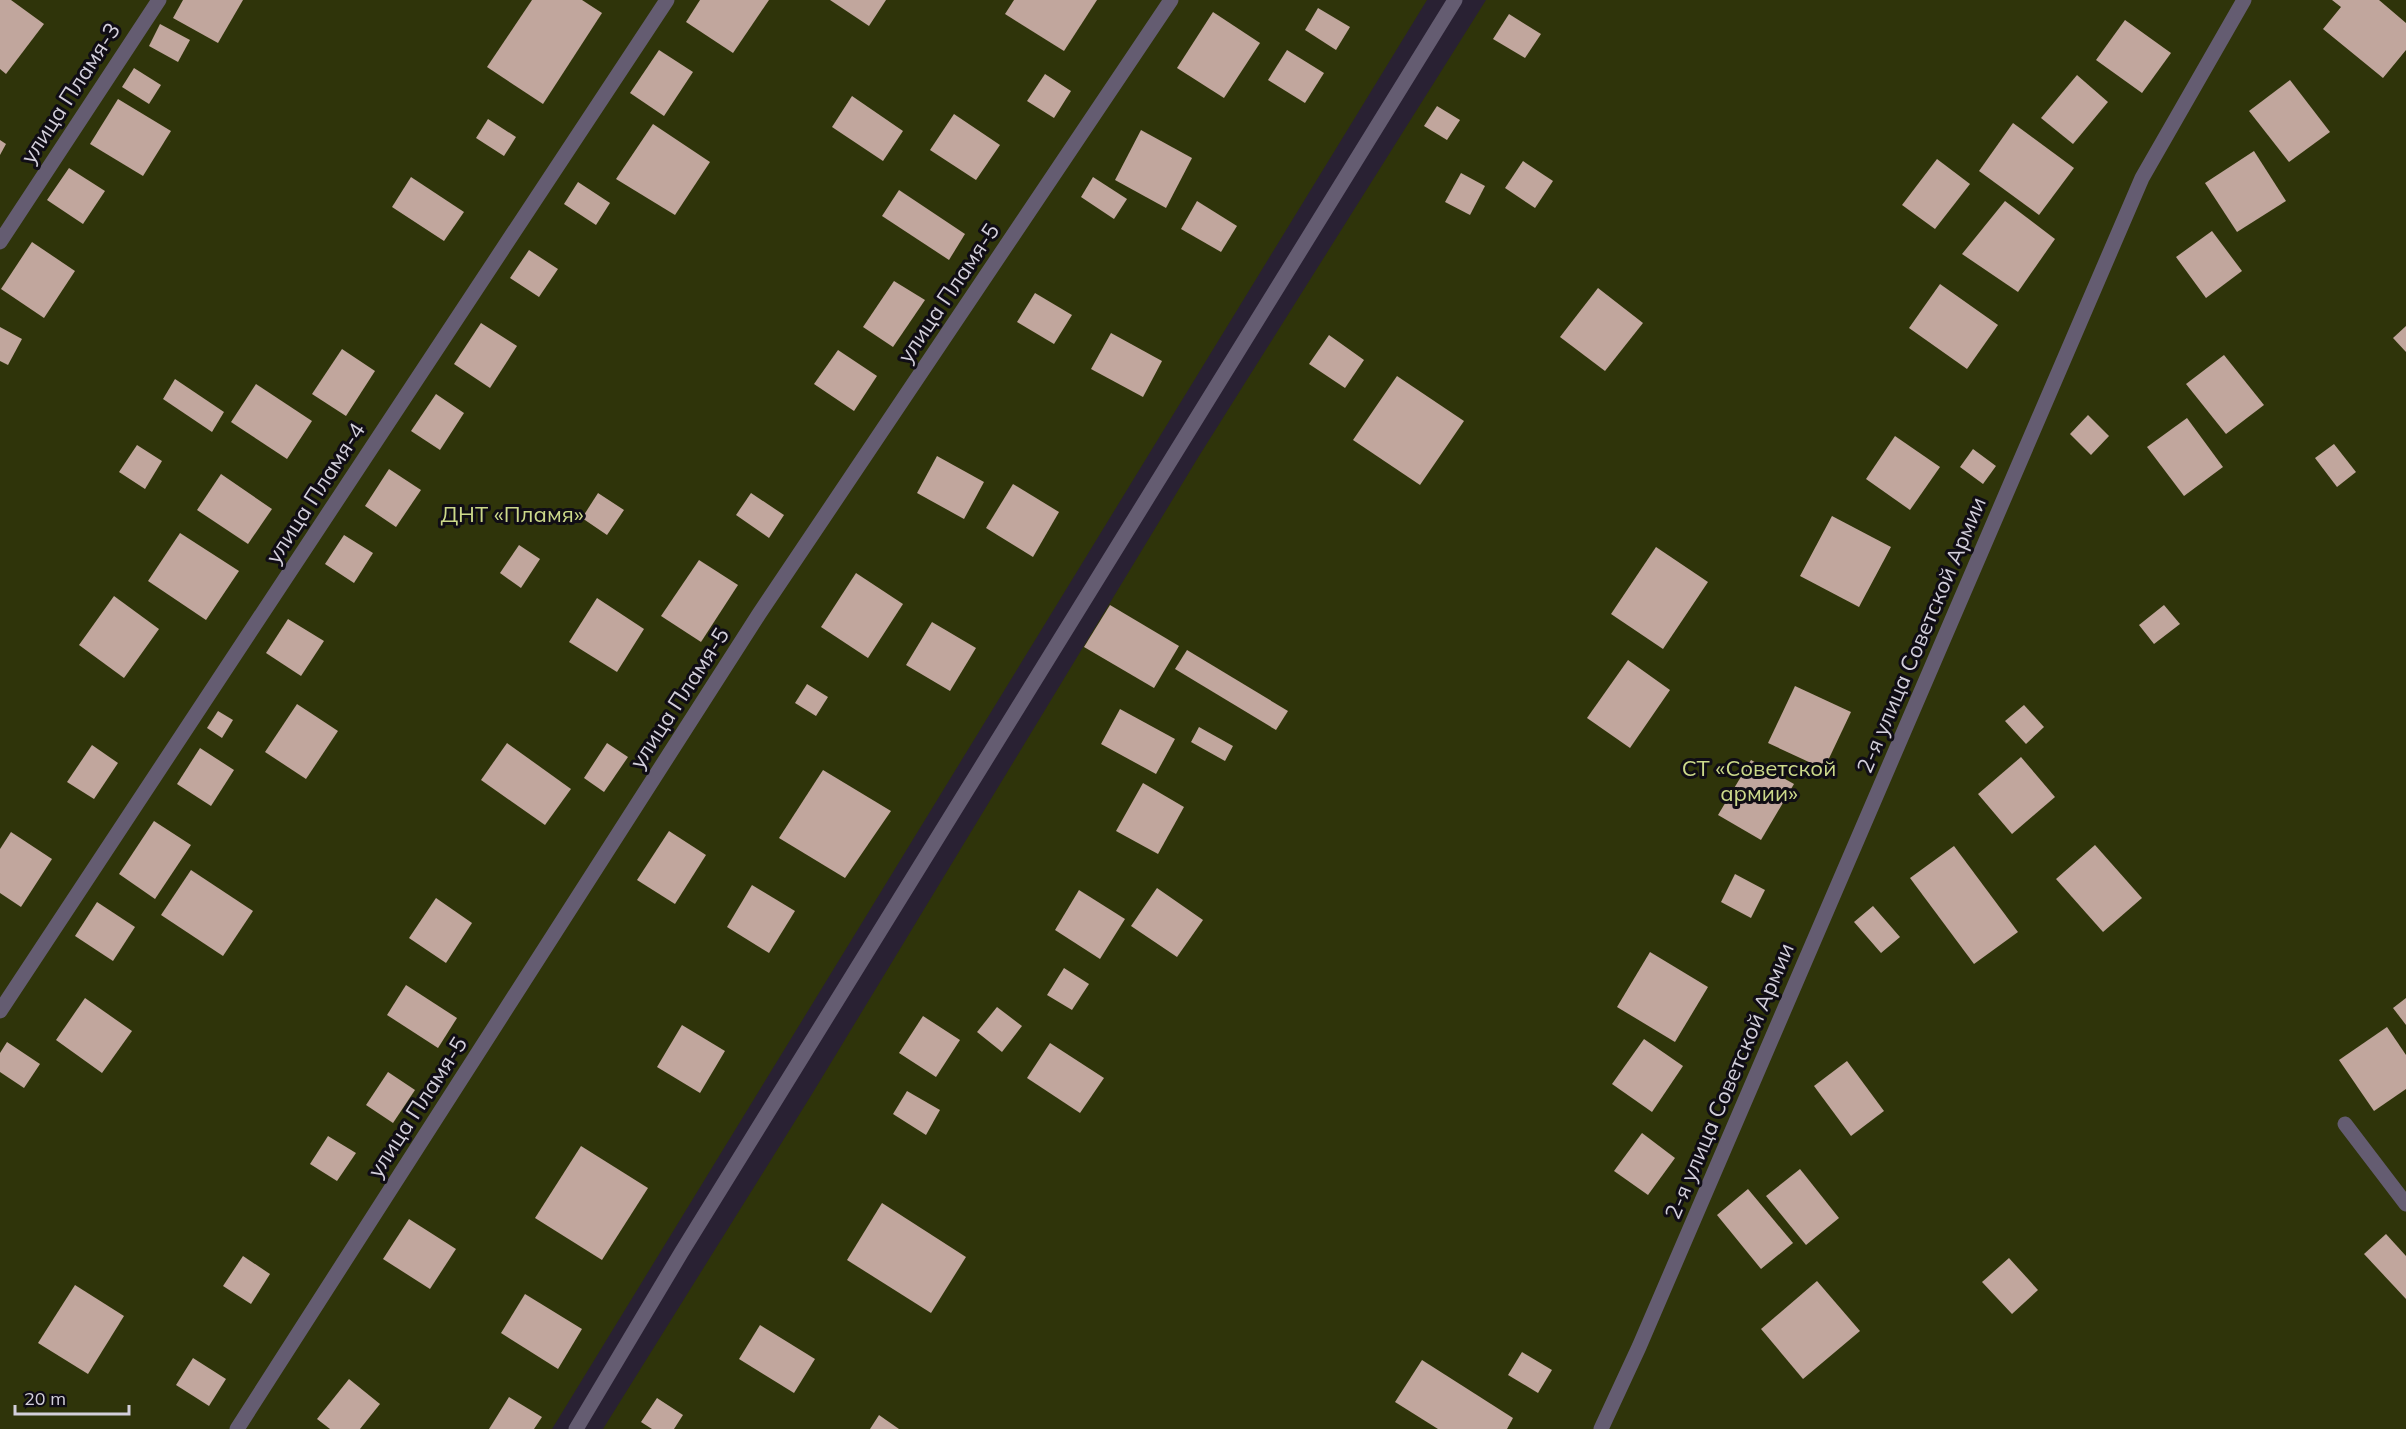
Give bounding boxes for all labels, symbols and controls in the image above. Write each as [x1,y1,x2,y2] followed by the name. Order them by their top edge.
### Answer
[14,17,126,169] street label: улица Пламя-3
[891,218,1005,368] street label: улица Пламя-5
[259,417,371,569] street label: улица Пламя-4
[1850,493,1992,777] street label: 2-я улица Советской Армии
[440,500,584,528] park label: ДНТ «Пламя»
[623,622,735,774] street label: улица Пламя-5
[1682,754,1836,807] park label: СТ «Советской армии»
[1658,939,1800,1223] street label: 2-я улица Советской Армии
[361,1031,473,1183] street label: улица Пламя-5
[15,1378,129,1416] scale bar
[24,1387,66,1410] text: 20 m

